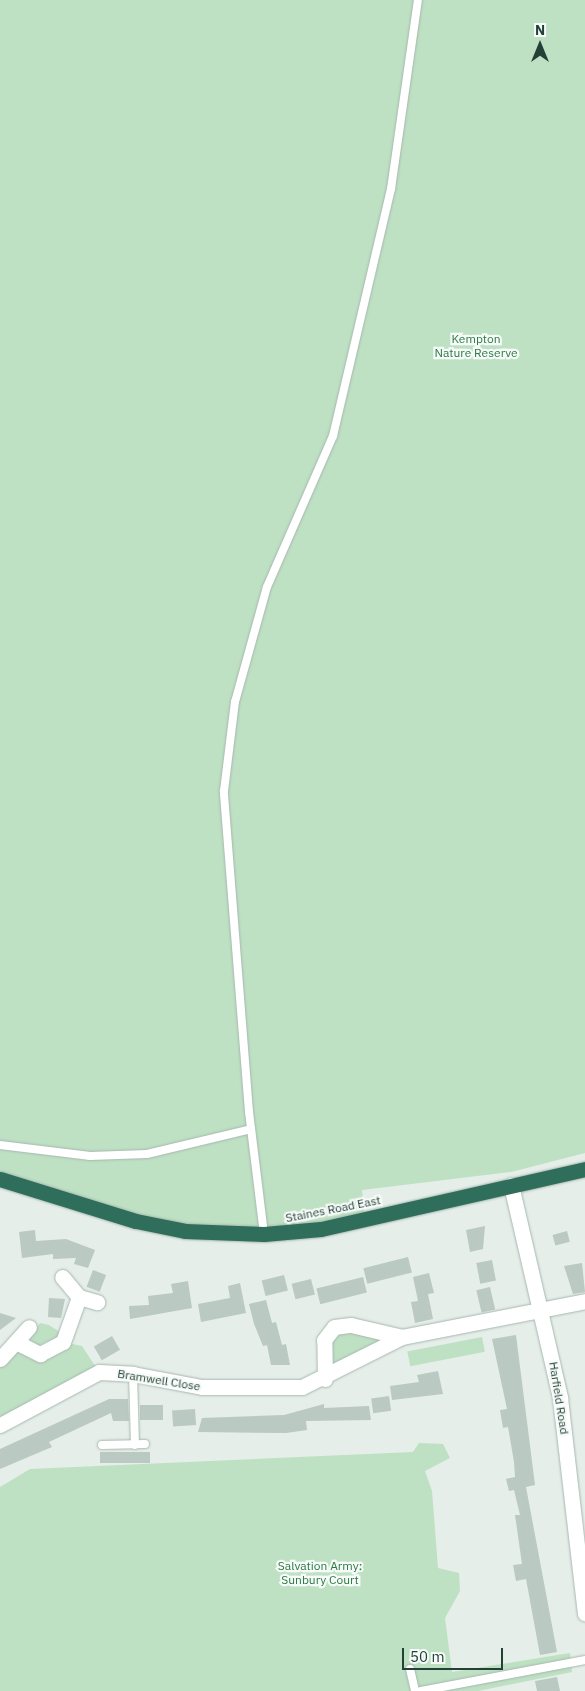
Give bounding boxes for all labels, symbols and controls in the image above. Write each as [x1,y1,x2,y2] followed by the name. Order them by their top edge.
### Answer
[515,20,565,70] north arrow
[535,21,545,39] text: N
[434,332,518,360] park label: Kempton Nature Reserve
[284,1193,382,1225] street label: Staines Road East
[546,1361,572,1435] street label: Harfield Road
[116,1366,202,1394] street label: Bramwell Close
[278,1559,362,1587] park label: Salvation Army: Sunbury Court
[405,1638,506,1670] scale bar
[410,1647,445,1666] text: 50 m

